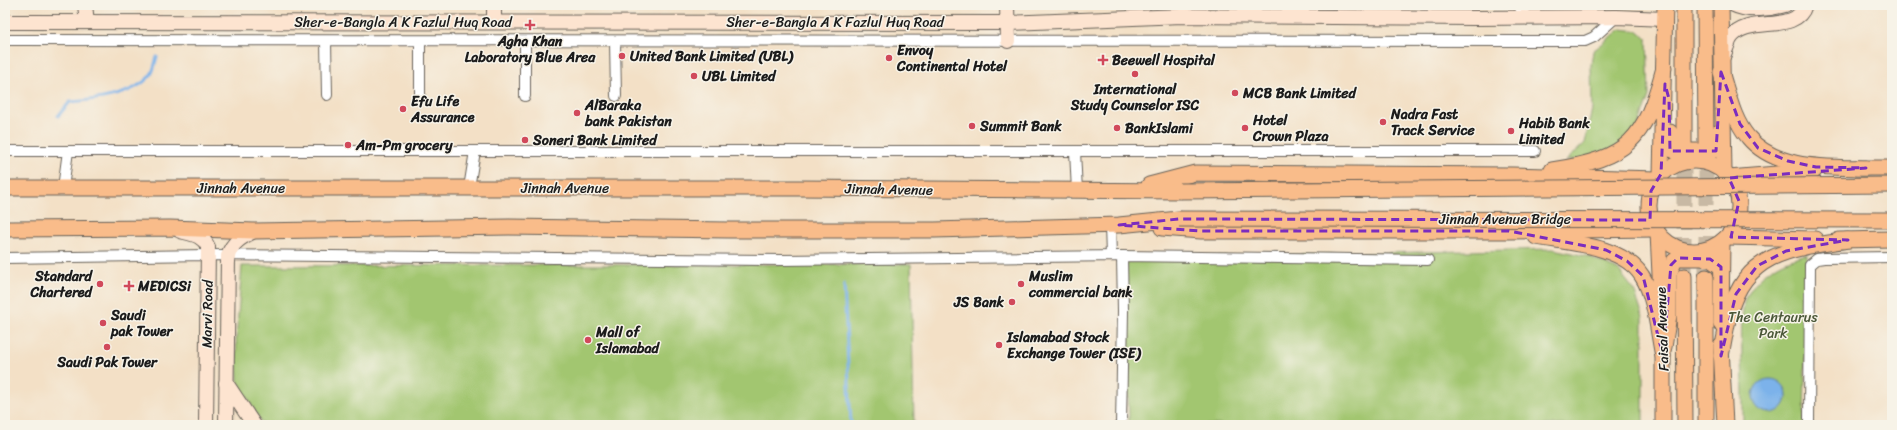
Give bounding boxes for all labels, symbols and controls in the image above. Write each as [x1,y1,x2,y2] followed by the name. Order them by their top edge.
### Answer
[294,10,513,35] street label: Sher-e-Bangla A K Fazlul Huq Road
[726,10,945,35] street label: Sher-e-Bangla A K Fazlul Huq Road
[524,19,536,31] marker: Agha Khan Laboratory Blue Area
[465,29,596,70] place label: Agha Khan Laboratory Blue Area
[896,38,1008,79] place label: Envoy Continental Hotel
[630,44,794,69] place label: United Bank Limited (UBL)
[1112,48,1216,73] place label: Beewell Hospital
[617,51,627,61] marker: United Bank Limited (UBL)
[884,53,894,63] marker: Envoy Continental Hotel
[1097,54,1109,66] marker: Beewell Hospital
[702,64,777,89] place label: UBL Limited
[1130,69,1140,79] marker: International Study Counselor ISC
[689,71,699,81] marker: UBL Limited
[1070,77,1200,118] place label: International Study Counselor ISC
[1242,81,1358,106] place label: MCB Bank Limited
[1230,88,1240,98] marker: MCB Bank Limited
[410,89,475,130] place label: Efu Life Assurance
[584,93,672,134] place label: AlBaraka bank Pakistan
[1390,102,1475,143] place label: Nadra Fast Track Service
[398,104,408,114] marker: Efu Life Assurance
[572,108,582,118] marker: AlBaraka bank Pakistan
[1252,108,1329,149] place label: Hotel Crown Plaza
[1518,111,1590,152] place label: Habib Bank Limited
[979,114,1062,139] place label: Summit Bank
[1125,116,1194,141] place label: BankIslami
[1378,117,1388,127] marker: Nadra Fast Track Service
[967,121,977,131] marker: Summit Bank
[1112,123,1122,133] marker: BankIslami
[1240,123,1250,133] marker: Hotel Crown Plaza
[1506,126,1516,136] marker: Habib Bank Limited
[532,128,658,153] place label: Soneri Bank Limited
[355,133,453,158] place label: Am-Pm grocery
[520,135,530,145] marker: Soneri Bank Limited
[343,140,353,150] marker: Am-Pm grocery
[196,176,285,201] street label: Jinnah Avenue
[520,176,609,201] street label: Jinnah Avenue
[844,176,933,203] street label: Jinnah Avenue
[1438,207,1571,232] street label: Jinnah Avenue Bridge
[29,264,94,305] place label: Standard Chartered
[1028,264,1133,305] place label: Muslim commercial bank
[137,274,192,299] place label: MEDICSi
[194,278,221,348] street label: Marvi Road
[95,279,105,289] marker: Standard Chartered
[1016,279,1026,289] marker: Muslim commercial bank
[123,280,135,292] marker: MEDICSi
[1649,286,1676,372] street label: Faisal Avenue
[953,290,1005,315] place label: JS Bank
[1007,297,1017,307] marker: JS Bank
[110,303,174,344] place label: Saudi pak Tower
[1728,305,1818,346] park label: The Centaurus Park
[98,318,108,328] marker: Saudi pak Tower
[595,320,660,361] place label: Mall of Islamabad
[1006,325,1141,366] place label: Islamabad Stock Exchange Tower (ISE)
[583,335,593,345] marker: Mall of Islamabad
[994,340,1004,350] marker: Islamabad Stock Exchange Tower (ISE)
[102,342,112,352] marker: Saudi Pak Tower
[56,350,158,375] place label: Saudi Pak Tower

